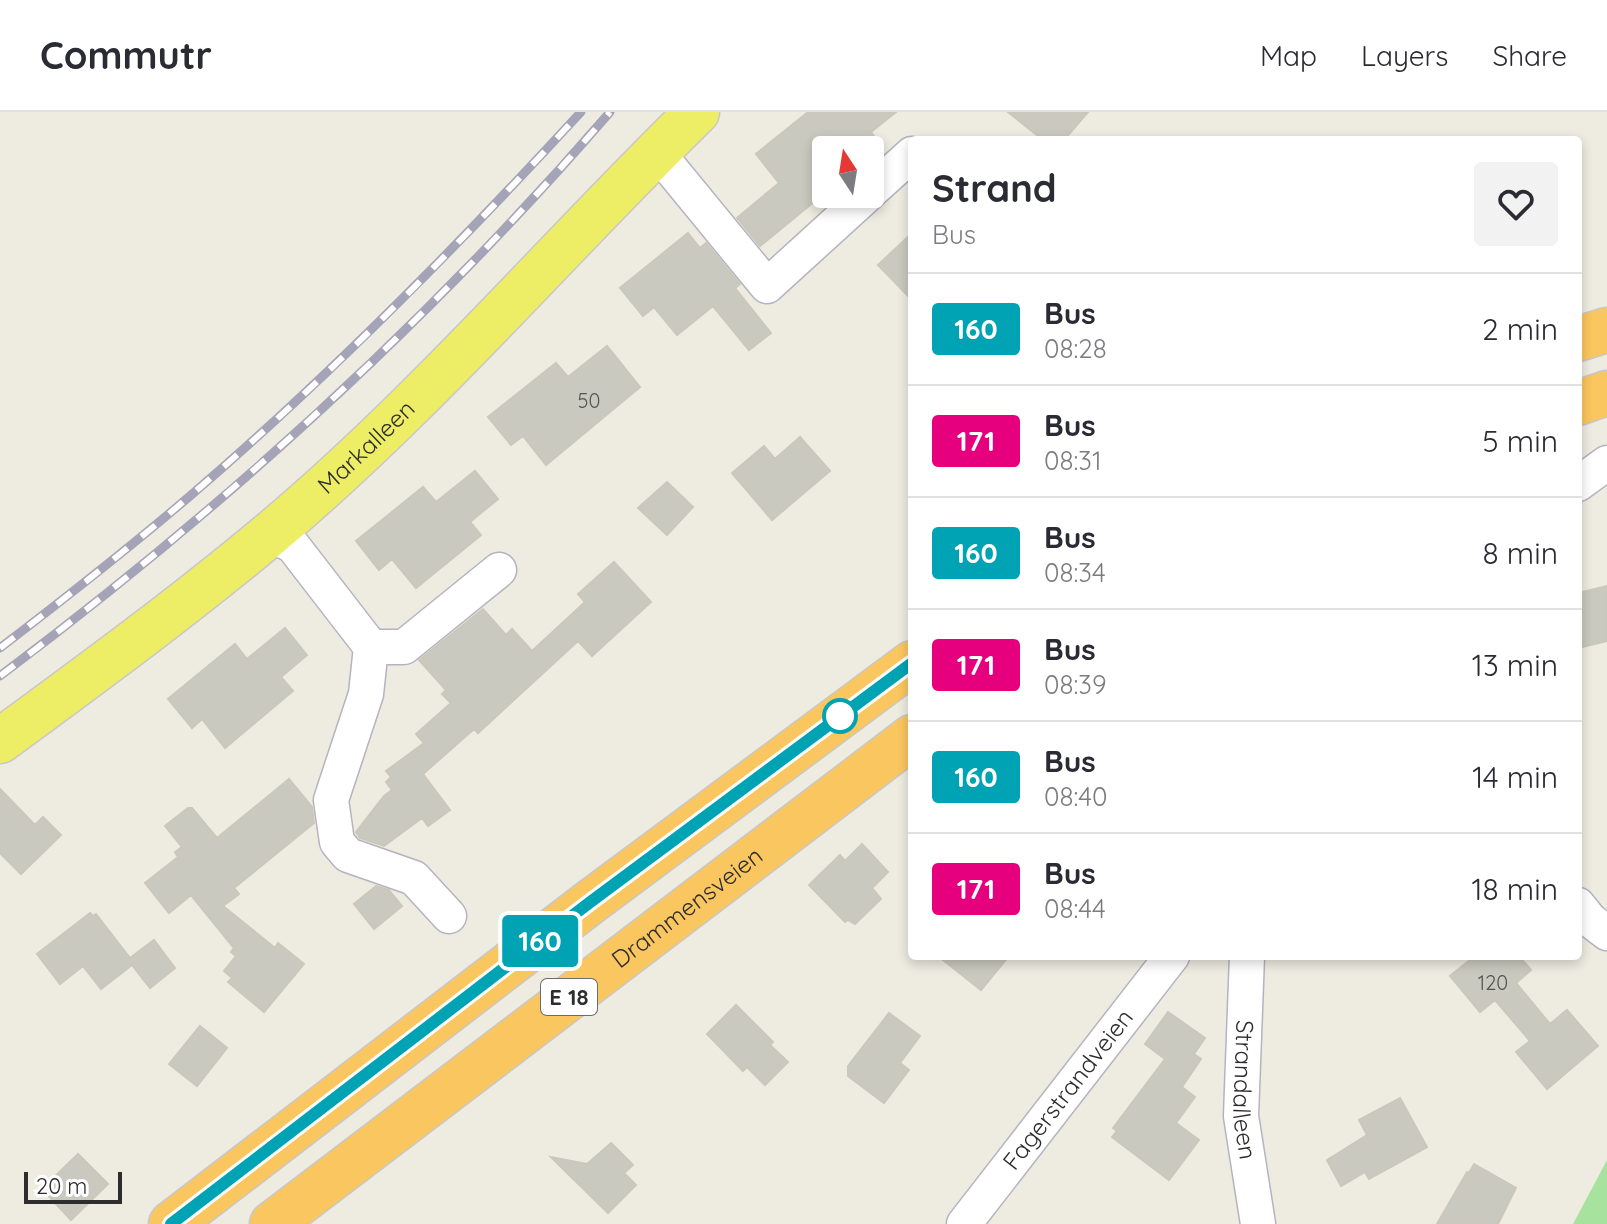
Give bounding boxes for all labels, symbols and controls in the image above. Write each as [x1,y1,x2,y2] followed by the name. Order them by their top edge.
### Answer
[40,31,212,79] text: Commutr
[1260,38,1317,73] text: Map
[1361,38,1448,73] text: Layers
[1492,38,1567,73] text: Share
[812,136,884,208] north arrow
[812,136,884,208] map controls
[1474,162,1558,246] button: heart
[932,164,1057,212] text: Strand
[932,218,976,251] text: Bus
[1044,294,1096,332] text: Bus
[1482,310,1558,348] text: 2 min
[954,311,998,346] text: 160
[1044,332,1107,365] text: 08:28
[578,388,600,413] house number: 50
[311,393,421,500] street label: Markalleen
[1044,406,1096,444] text: Bus
[1482,422,1558,460] text: 5 min
[957,423,995,458] text: 171
[1044,444,1102,477] text: 08:31
[1044,518,1096,556] text: Bus
[1482,534,1558,572] text: 8 min
[954,535,998,570] text: 160
[1044,556,1106,589] text: 08:34
[1044,630,1096,668] text: Bus
[1472,646,1558,684] text: 13 min
[957,647,995,682] text: 171
[1044,668,1107,701] text: 08:39
[823,699,857,733] unlabelled marker
[1044,742,1096,780] text: Bus
[1472,758,1558,796] text: 14 min
[954,759,998,794] text: 160
[1044,780,1108,813] text: 08:40
[605,840,768,974] street label: Drammensveien
[1044,854,1096,892] text: Bus
[1471,870,1558,908] text: 18 min
[957,871,995,906] text: 171
[1044,892,1106,925] text: 08:44
[494,915,586,967] line badge: 160
[518,923,562,958] text: 160
[1478,970,1508,995] house number: 120
[541,979,597,1015] road number: E 18
[996,1003,1139,1175] street label: Fagerstrandveien
[1227,1019,1264,1161] street label: Strandalleen
[24,1168,122,1204] scale bar
[36,1172,87,1200] text: 20 m

